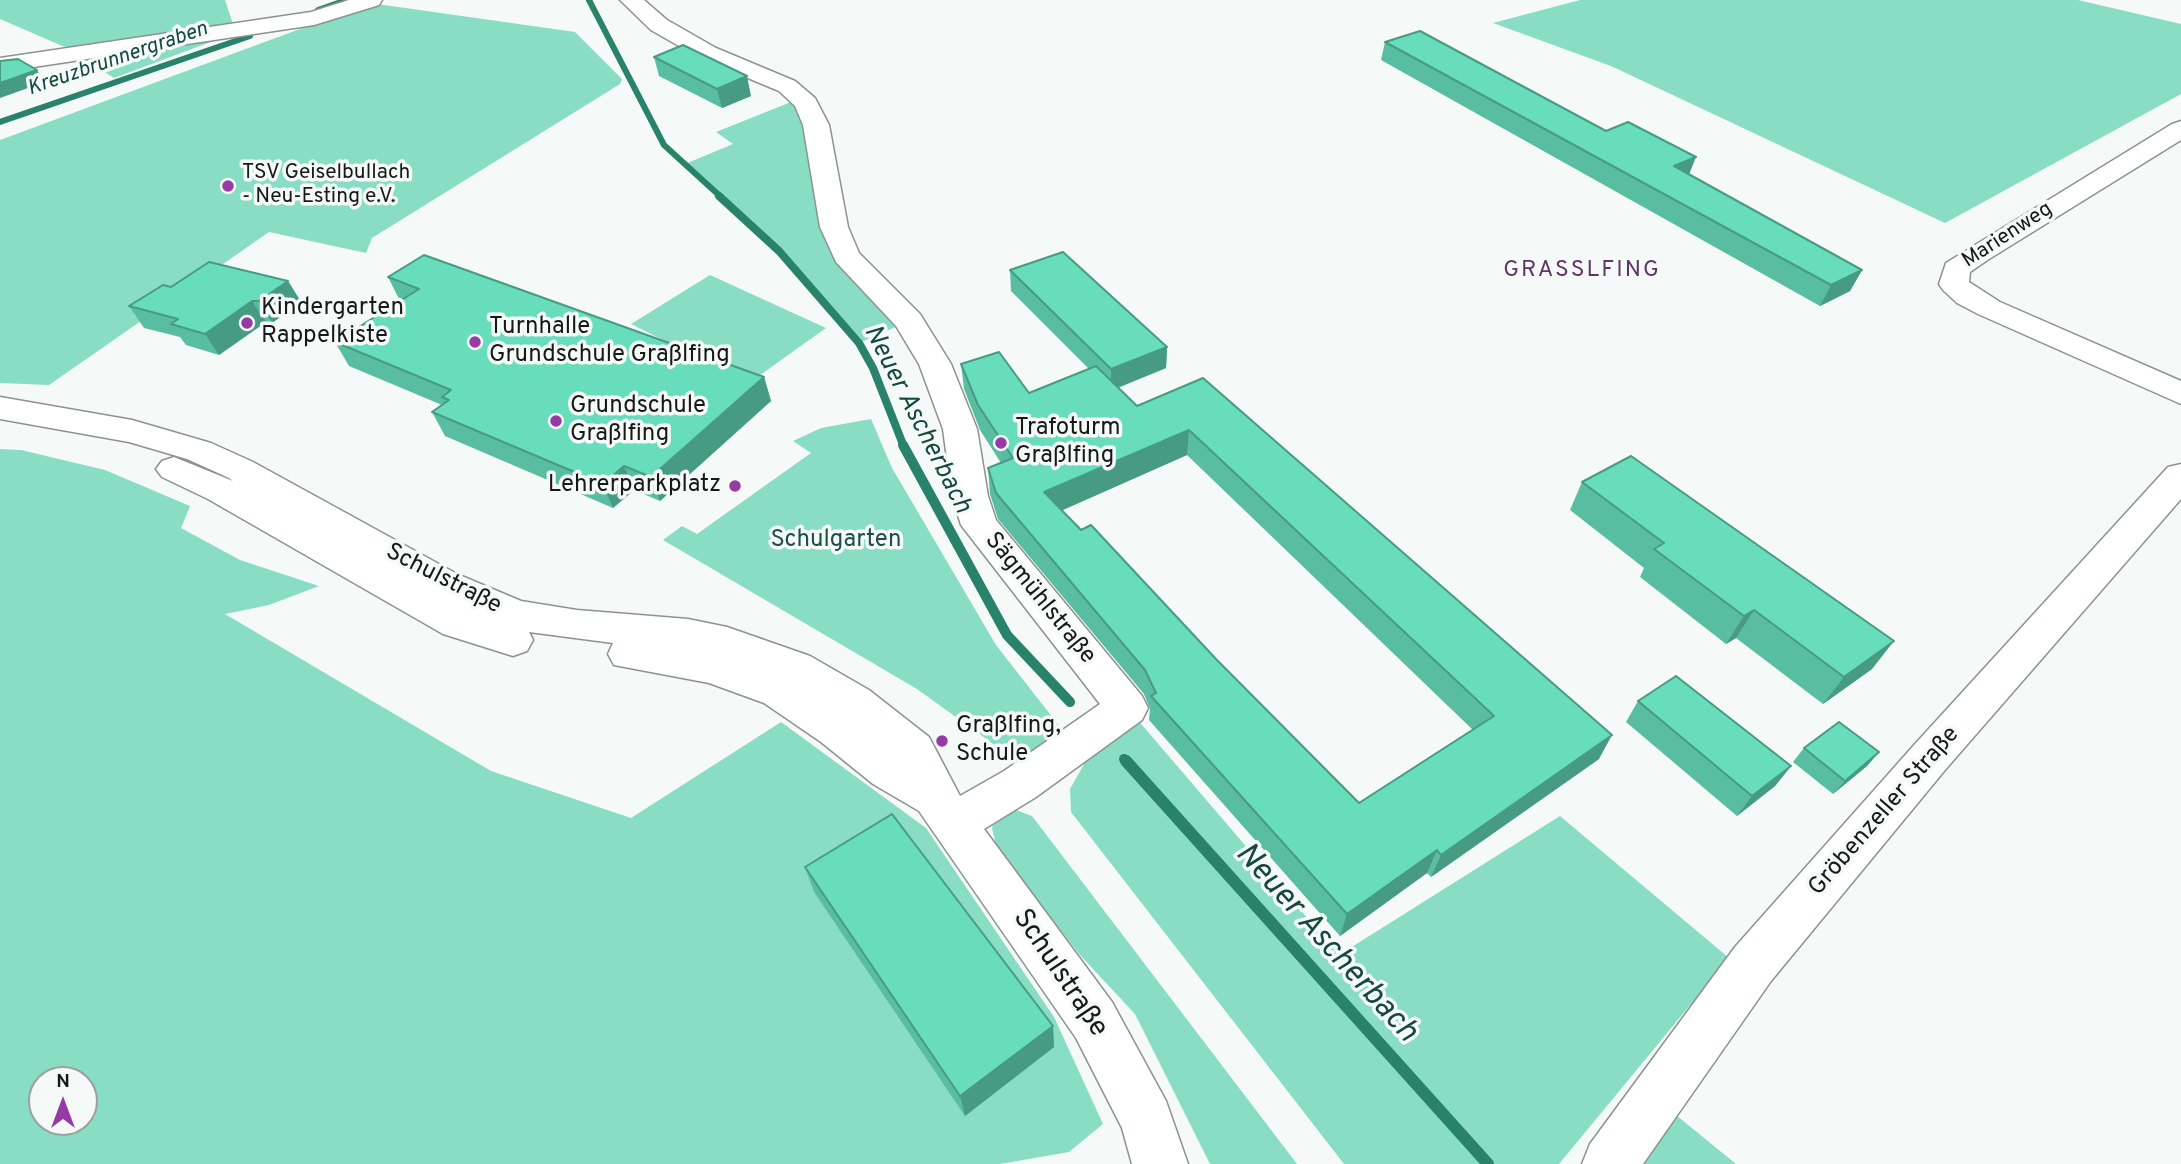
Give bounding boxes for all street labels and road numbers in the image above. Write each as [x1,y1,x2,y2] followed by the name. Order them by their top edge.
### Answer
[1958,198,2058,274] street label: Marienweg
[977,527,1101,671] street label: Sägmühlstraße
[380,539,506,621] street label: Schulstraße
[1804,721,1966,903] street label: Gröbenzeller Straße
[1004,904,1114,1044] street label: Schulstraße

